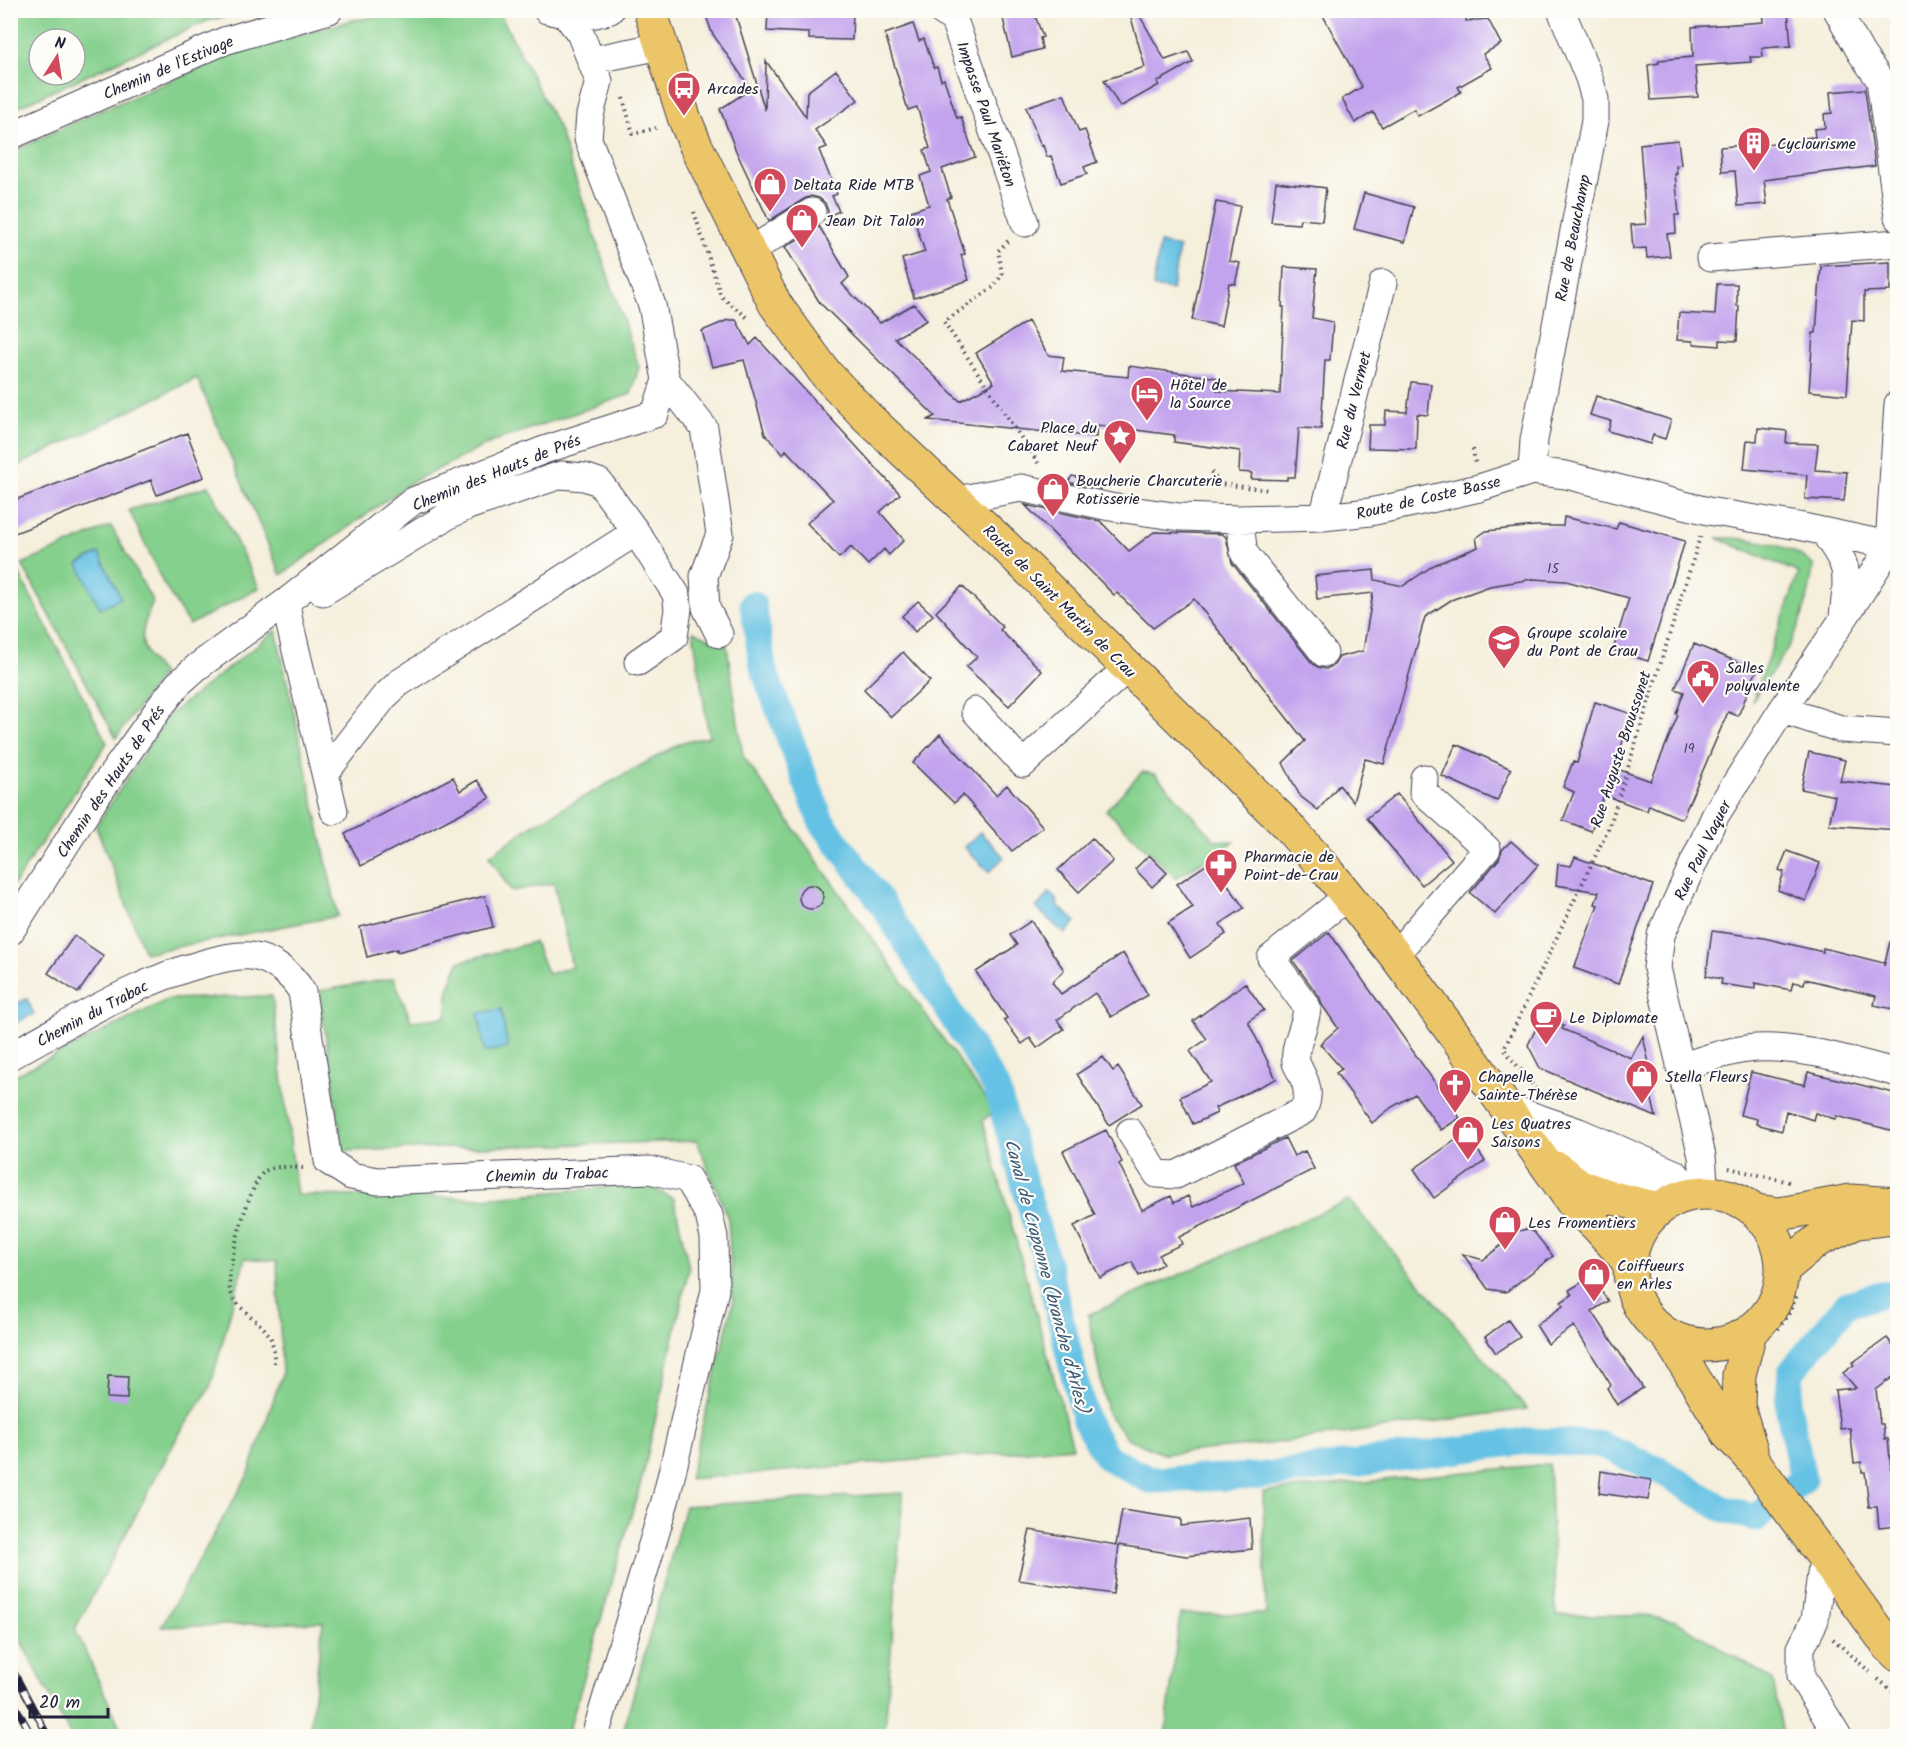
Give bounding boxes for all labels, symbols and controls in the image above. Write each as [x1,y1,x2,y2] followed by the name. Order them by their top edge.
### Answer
[27,27,87,87] north arrow
[99,30,238,107] street label: Chemin de l'Estivage
[52,31,67,57] text: N
[949,38,1022,191] street label: Impasse Paul Mariéton
[666,70,702,117] bus stop icon: Arcades
[707,77,759,102] place label: Arcades
[1736,125,1772,172] building icon: Cyclourisme
[1777,132,1856,157] place label: Cyclourisme
[752,166,788,213] shop icon: Deltata Ride MTB
[793,173,914,198] place label: Deltata Ride MTB
[1549,173,1598,304] street label: Rue de Beauchamp
[784,202,820,249] shop icon: Jean Dit Talon
[825,209,925,234] place label: Jean Dit Talon
[1330,348,1379,452] street label: Rue du Vermet
[1170,373,1231,416] place label: Hôtel de la Source
[1129,375,1165,422] hotel icon: Hôtel de la Source
[1007,416,1099,459] place label: Place du Cabaret Neuf
[1102,418,1138,465] place icon: Place du Cabaret Neuf
[408,428,585,519] street label: Chemin des Hauts de Prés
[1076,469,1222,512] place label: Boucherie Charcuterie Rotisserie
[1354,470,1503,527] street label: Route de Coste Basse
[1035,471,1071,518] shop icon: Boucherie Charcuterie Rotisserie
[976,519,1142,685] street label: Route de Saint Martin de Crau
[1547,558,1560,580] house number: 15
[1527,621,1638,664] place label: Groupe scolaire du Pont de Crau
[1486,623,1522,670] school or university icon: Groupe scolaire du Pont de Crau
[1725,656,1800,699] place label: Salles polyvalente
[1685,658,1721,705] public building icon: Salles polyvalente
[1584,667,1659,831] street label: Rue Auguste Broussonet
[51,700,172,863] street label: Chemin des Hauts de Prés
[1683,738,1695,760] house number: 19
[1668,795,1739,905] street label: Rue Paul Vaquer
[1244,845,1339,888] place label: Pharmacie de Point-de-Crau
[1203,847,1239,894] pharmacy icon: Pharmacie de Point-de-Crau
[32,974,153,1054] street label: Chemin du Trabac
[1528,999,1564,1046] cafe icon: Le Diplomate
[1569,1006,1658,1031] place label: Le Diplomate
[1624,1058,1660,1105] shop icon: Stella Fleurs
[1478,1065,1578,1108] place label: Chapelle Sainte-Thérèse
[1665,1065,1748,1090] place label: Stella Fleurs
[1437,1067,1473,1114] church icon: Chapelle Sainte-Thérèse
[1491,1112,1571,1155] place label: Les Quatres Saisons
[1450,1114,1486,1161] shop icon: Les Quatres Saisons
[995,1136,1097,1418] water label: Canal de Craponne (branche d'Arles)
[485,1161,609,1190] street label: Chemin du Trabac
[1487,1204,1523,1251] shop icon: Les Fromentiers
[1528,1211,1636,1236] place label: Les Fromentiers
[1617,1254,1685,1297] place label: Coiffueurs en Arles
[1576,1256,1612,1303] shop icon: Coiffueurs en Arles
[30,1681,108,1719] scale bar
[39,1689,80,1718] text: 20 m

